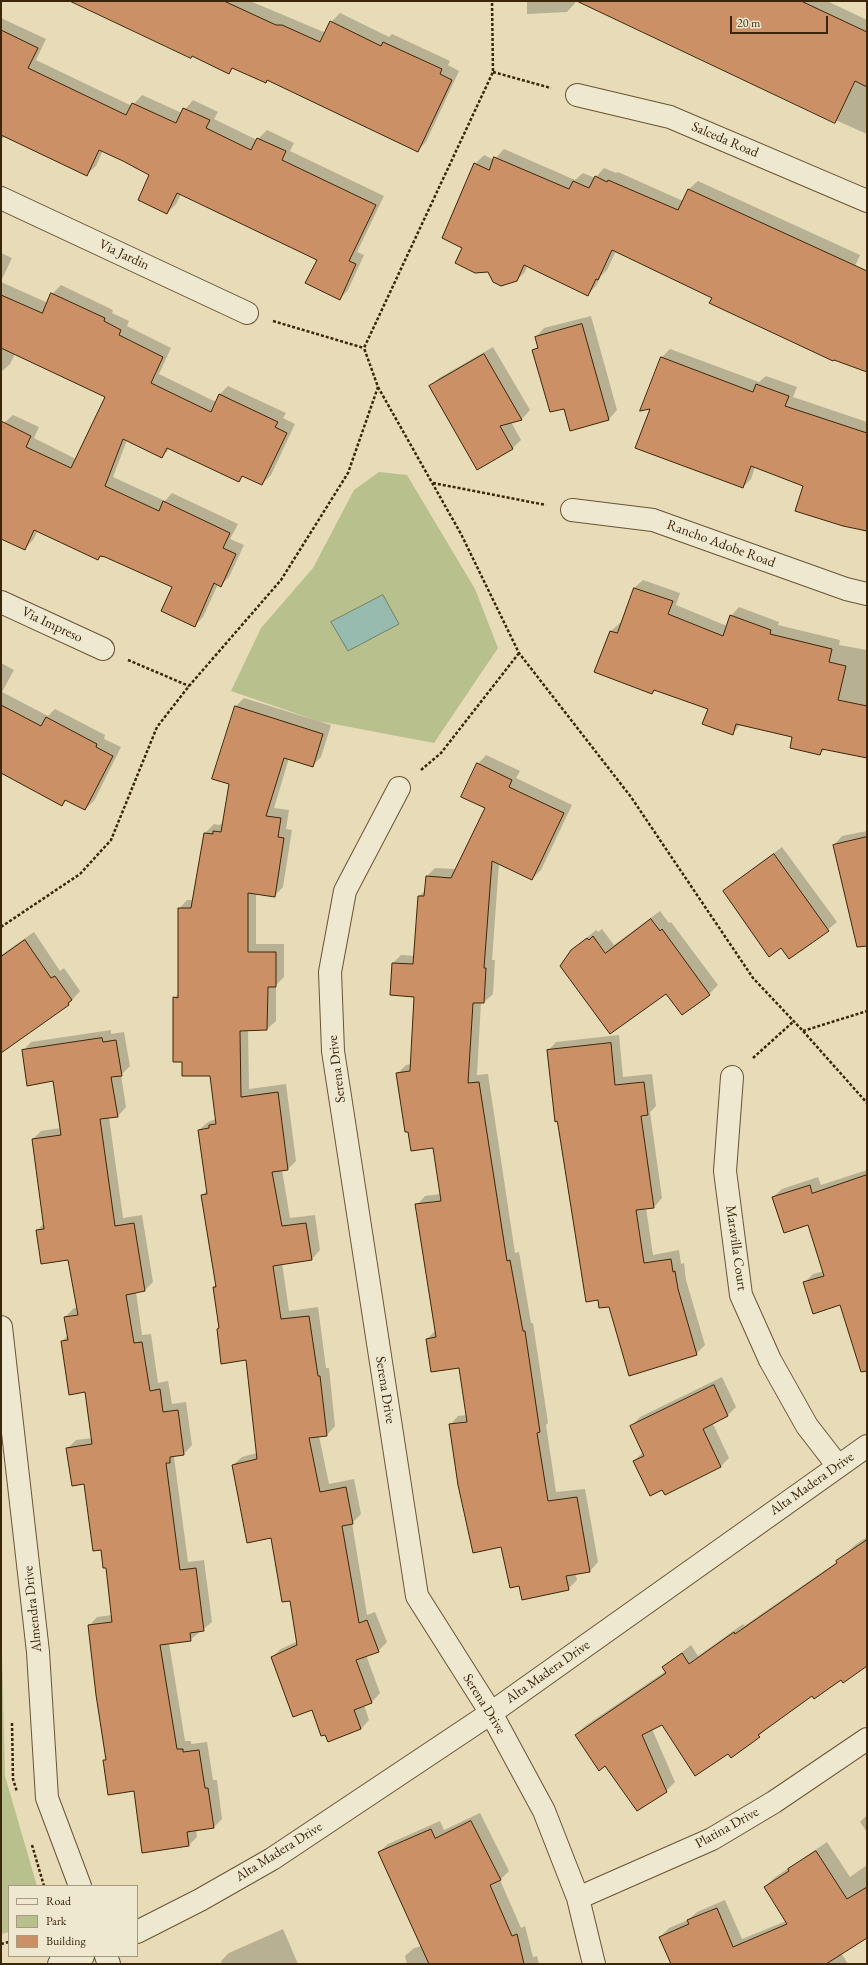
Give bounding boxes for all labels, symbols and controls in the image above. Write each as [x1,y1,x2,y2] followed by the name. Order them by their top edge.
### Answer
[732,8,830,34] scale bar
[737,15,760,31] text: 20 m
[689,118,761,162] street label: Salceda Road
[96,236,152,274] street label: Via Jardin
[665,517,777,571] street label: Rancho Adobe Road
[19,604,85,646] street label: Via Impreso
[325,1034,349,1104] street label: Serena Drive
[722,1204,750,1292] street label: Maravilla Court
[371,1355,399,1425] street label: Serena Drive
[767,1449,857,1519] street label: Alta Madera Drive
[20,1565,46,1653] street label: Almendra Drive
[503,1637,593,1707] street label: Alta Madera Drive
[459,1671,509,1737] street label: Serena Drive
[692,1804,762,1852] street label: Platina Drive
[232,1819,326,1885] street label: Alta Madera Drive
[8,1885,138,1957] legend
[46,1893,71,1909] text: Road
[46,1913,66,1929] text: Park
[46,1933,86,1949] text: Building

